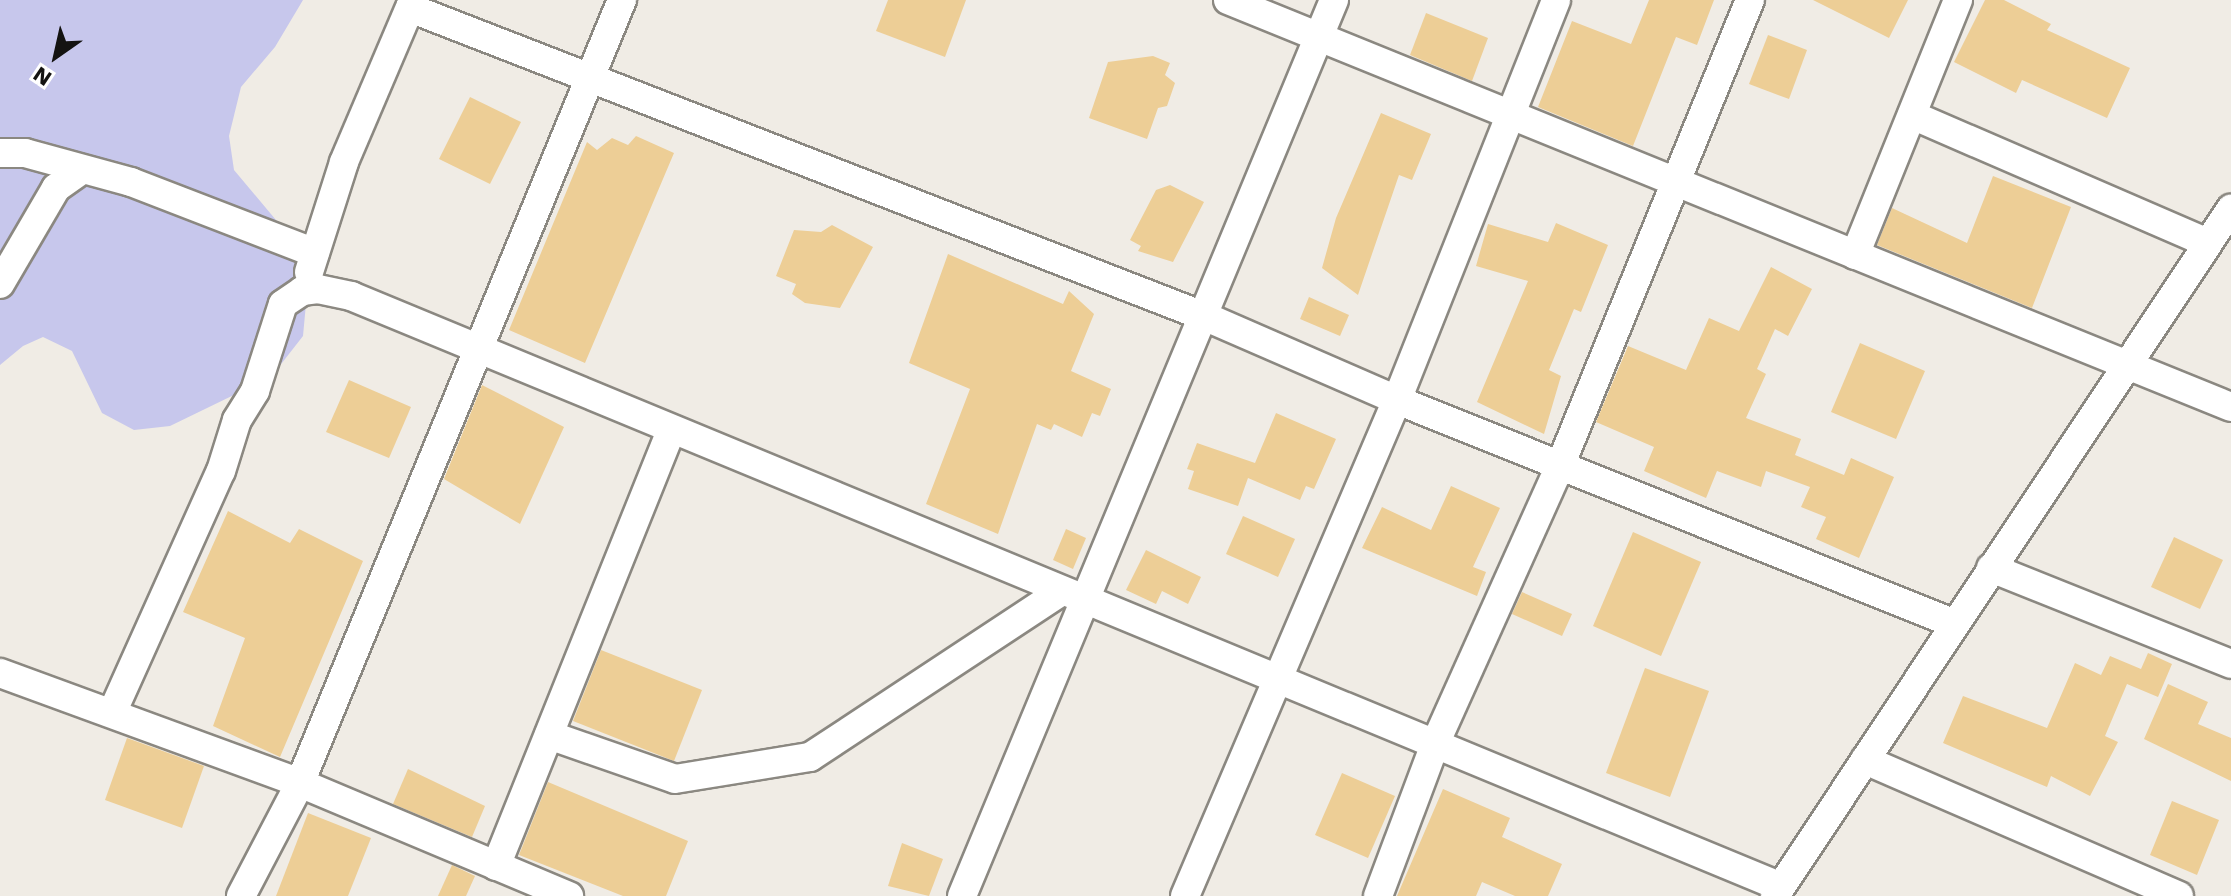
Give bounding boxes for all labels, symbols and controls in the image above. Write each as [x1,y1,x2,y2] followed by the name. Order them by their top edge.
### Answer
[16,16,96,96] north arrow
[29,61,56,91] text: N

